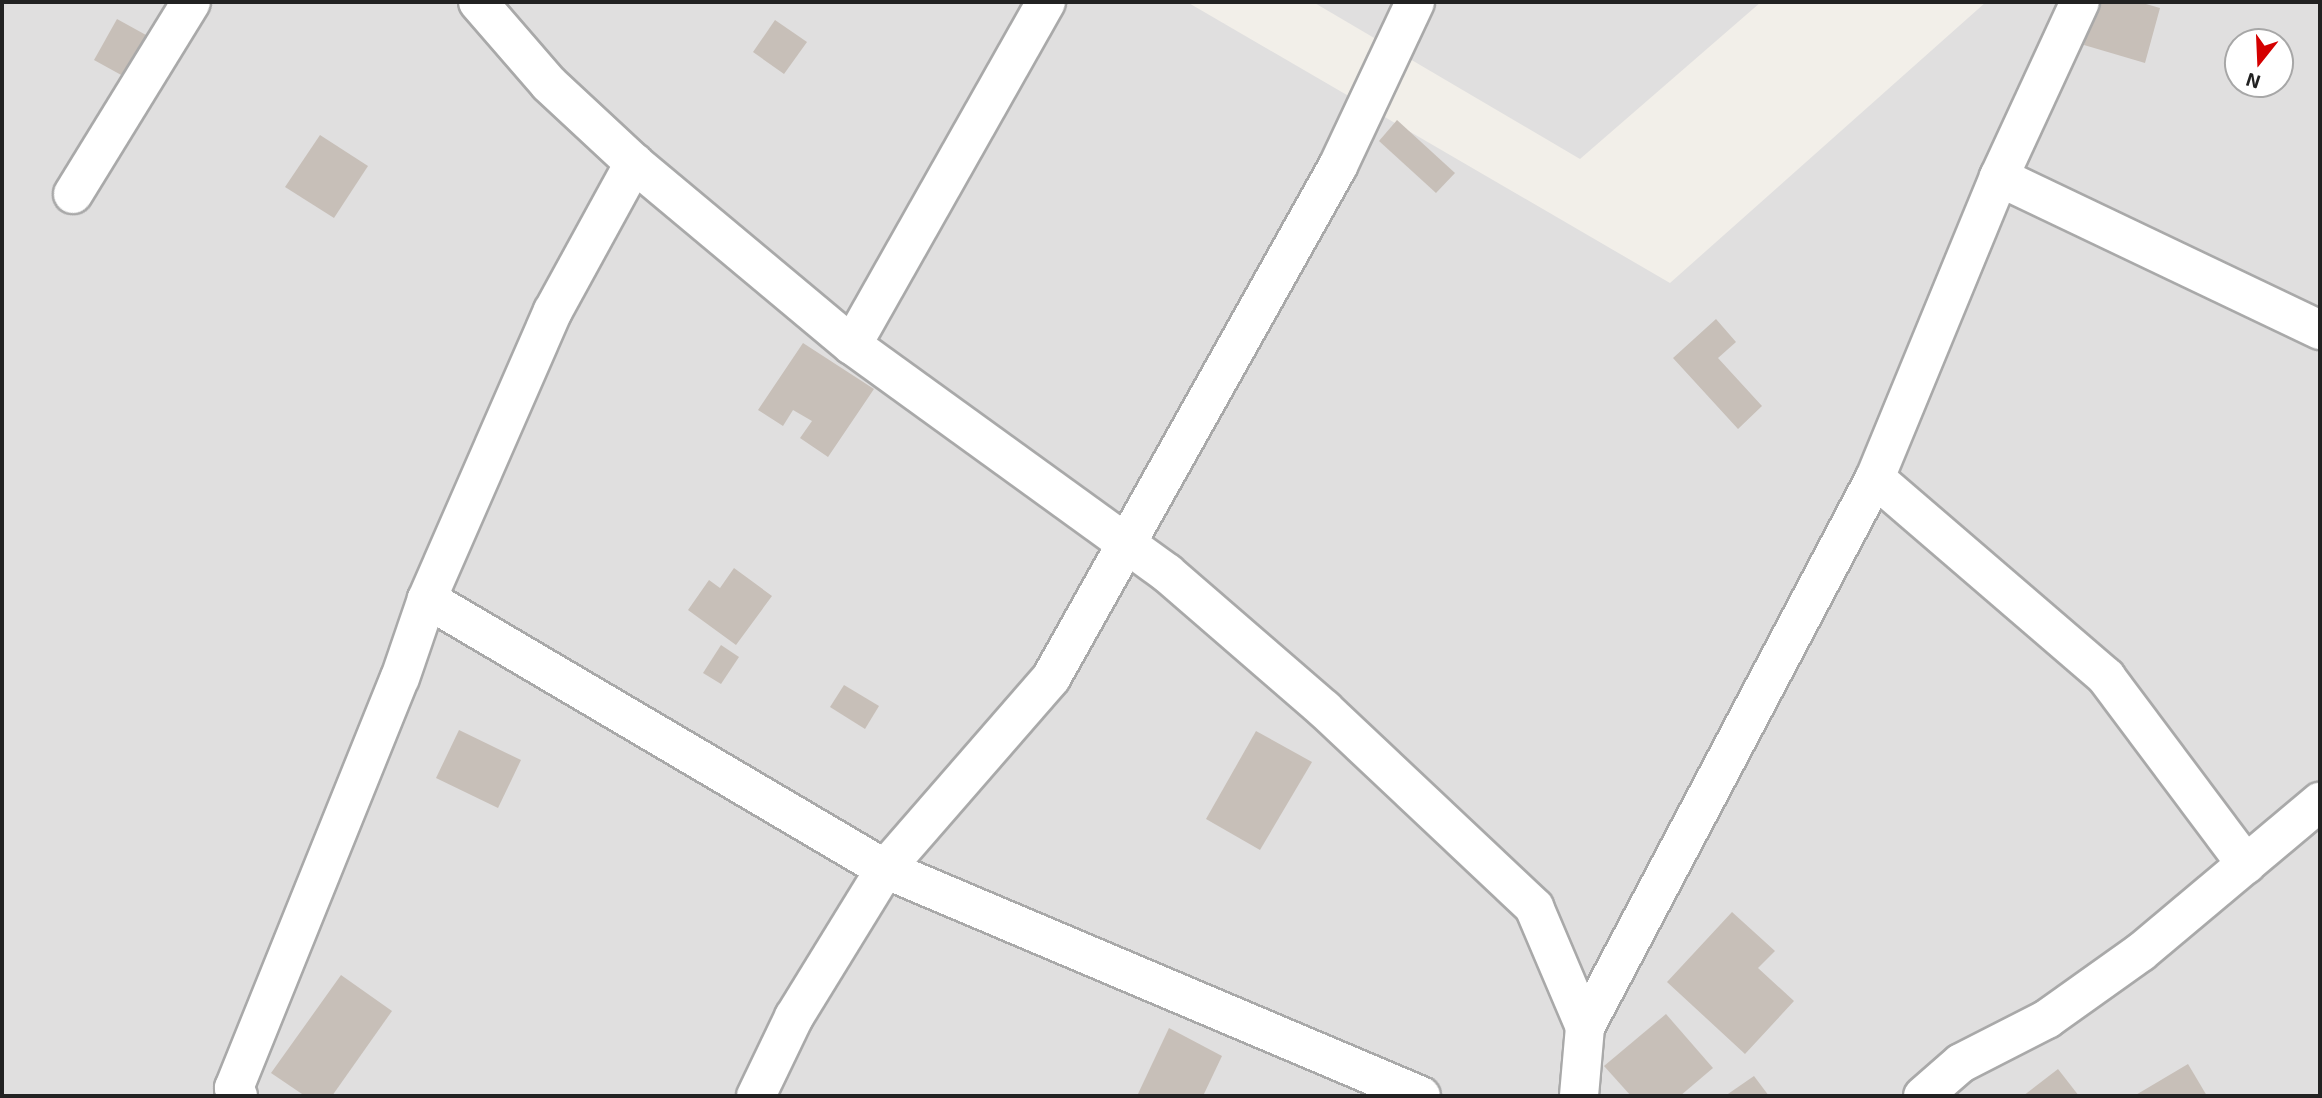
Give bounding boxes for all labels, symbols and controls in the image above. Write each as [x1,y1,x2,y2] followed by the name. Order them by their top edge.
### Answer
[2224,28,2294,98] north arrow
[2243,68,2263,95] text: N

